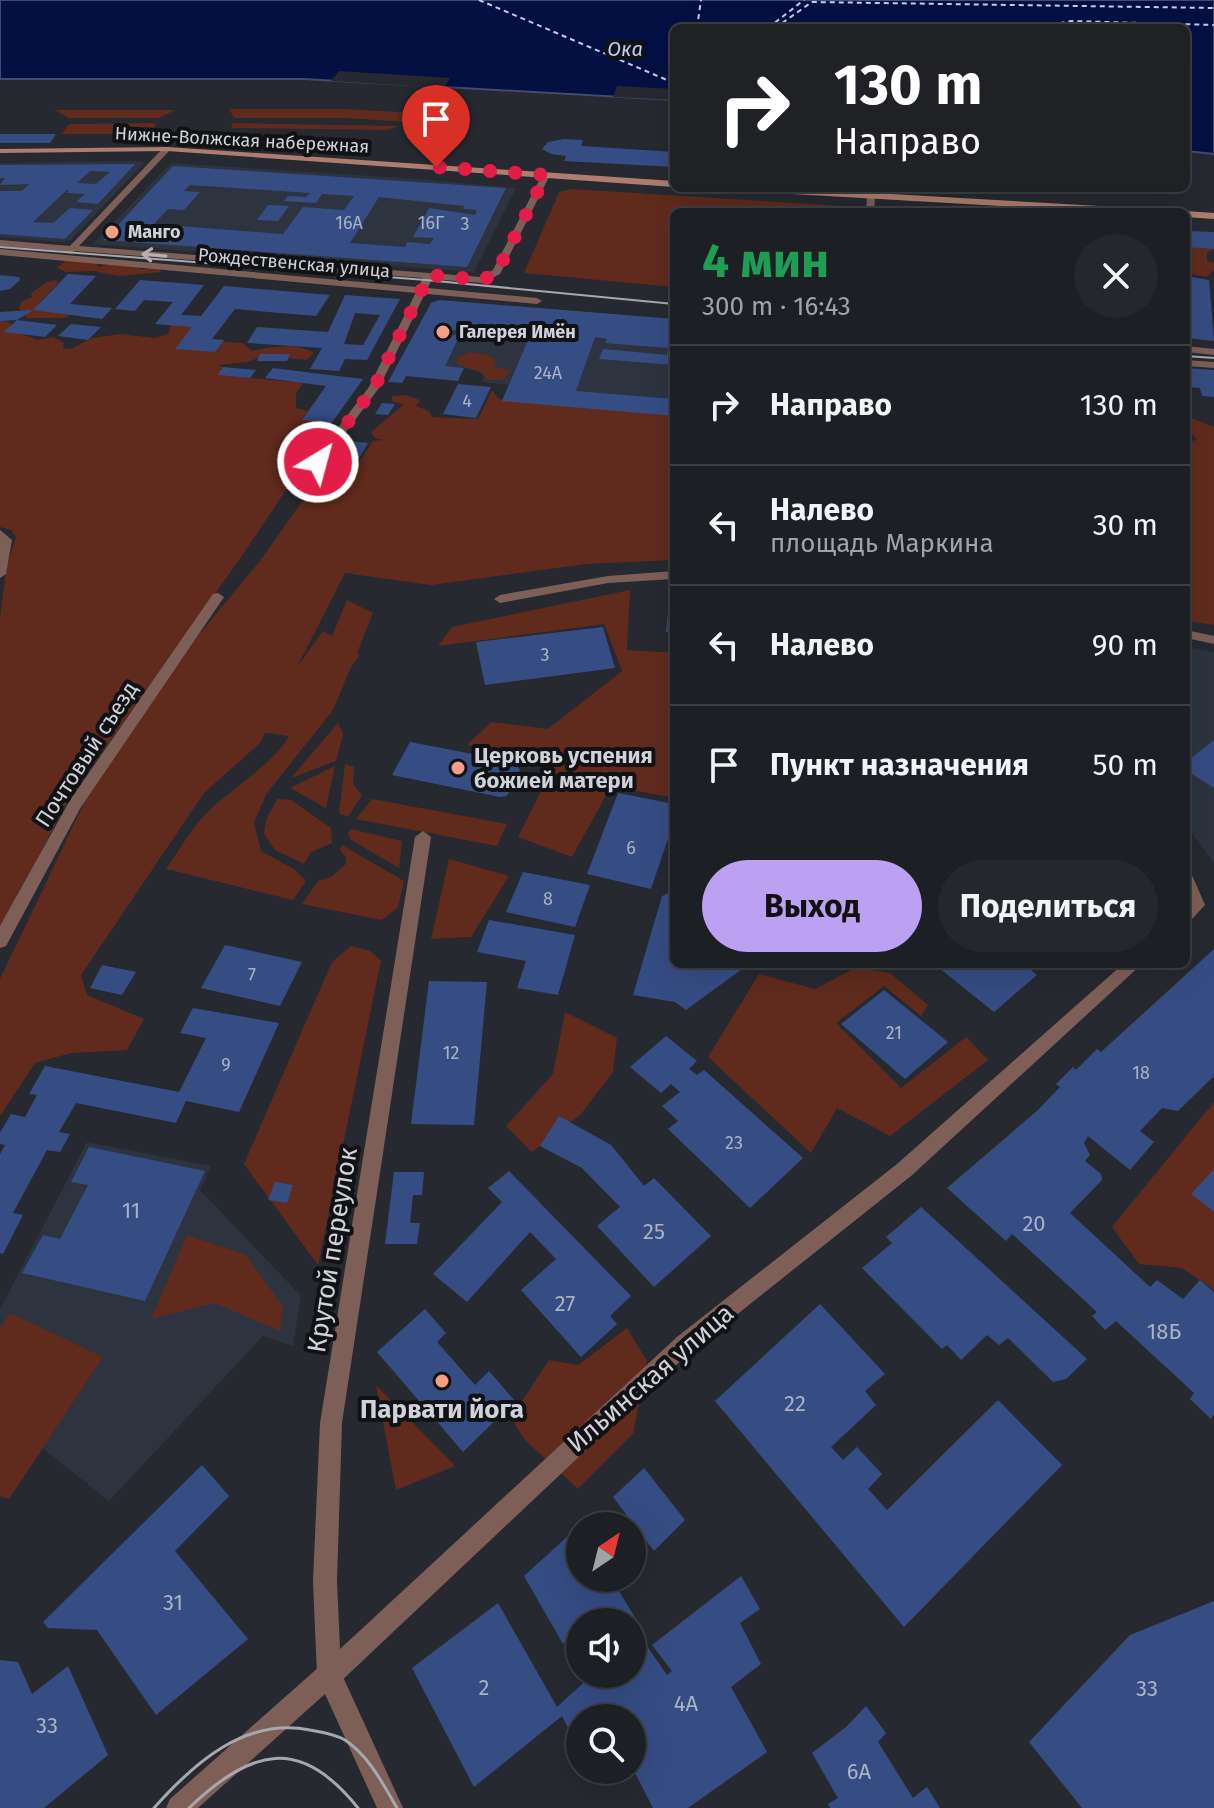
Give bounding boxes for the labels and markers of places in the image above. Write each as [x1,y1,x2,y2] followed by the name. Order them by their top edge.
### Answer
[402,85,470,167] pin
[128,221,180,243] place label: Манго
[103,223,121,241] marker: Манго
[459,321,576,343] place label: Галерея Имён
[434,323,452,341] marker: Галерея Имён
[474,742,653,794] place label: Церковь успения божией матери
[449,759,467,777] marker: Церковь успения божией матери
[433,1372,451,1390] marker: Парвати йога
[360,1394,524,1425] place label: Парвати йога

